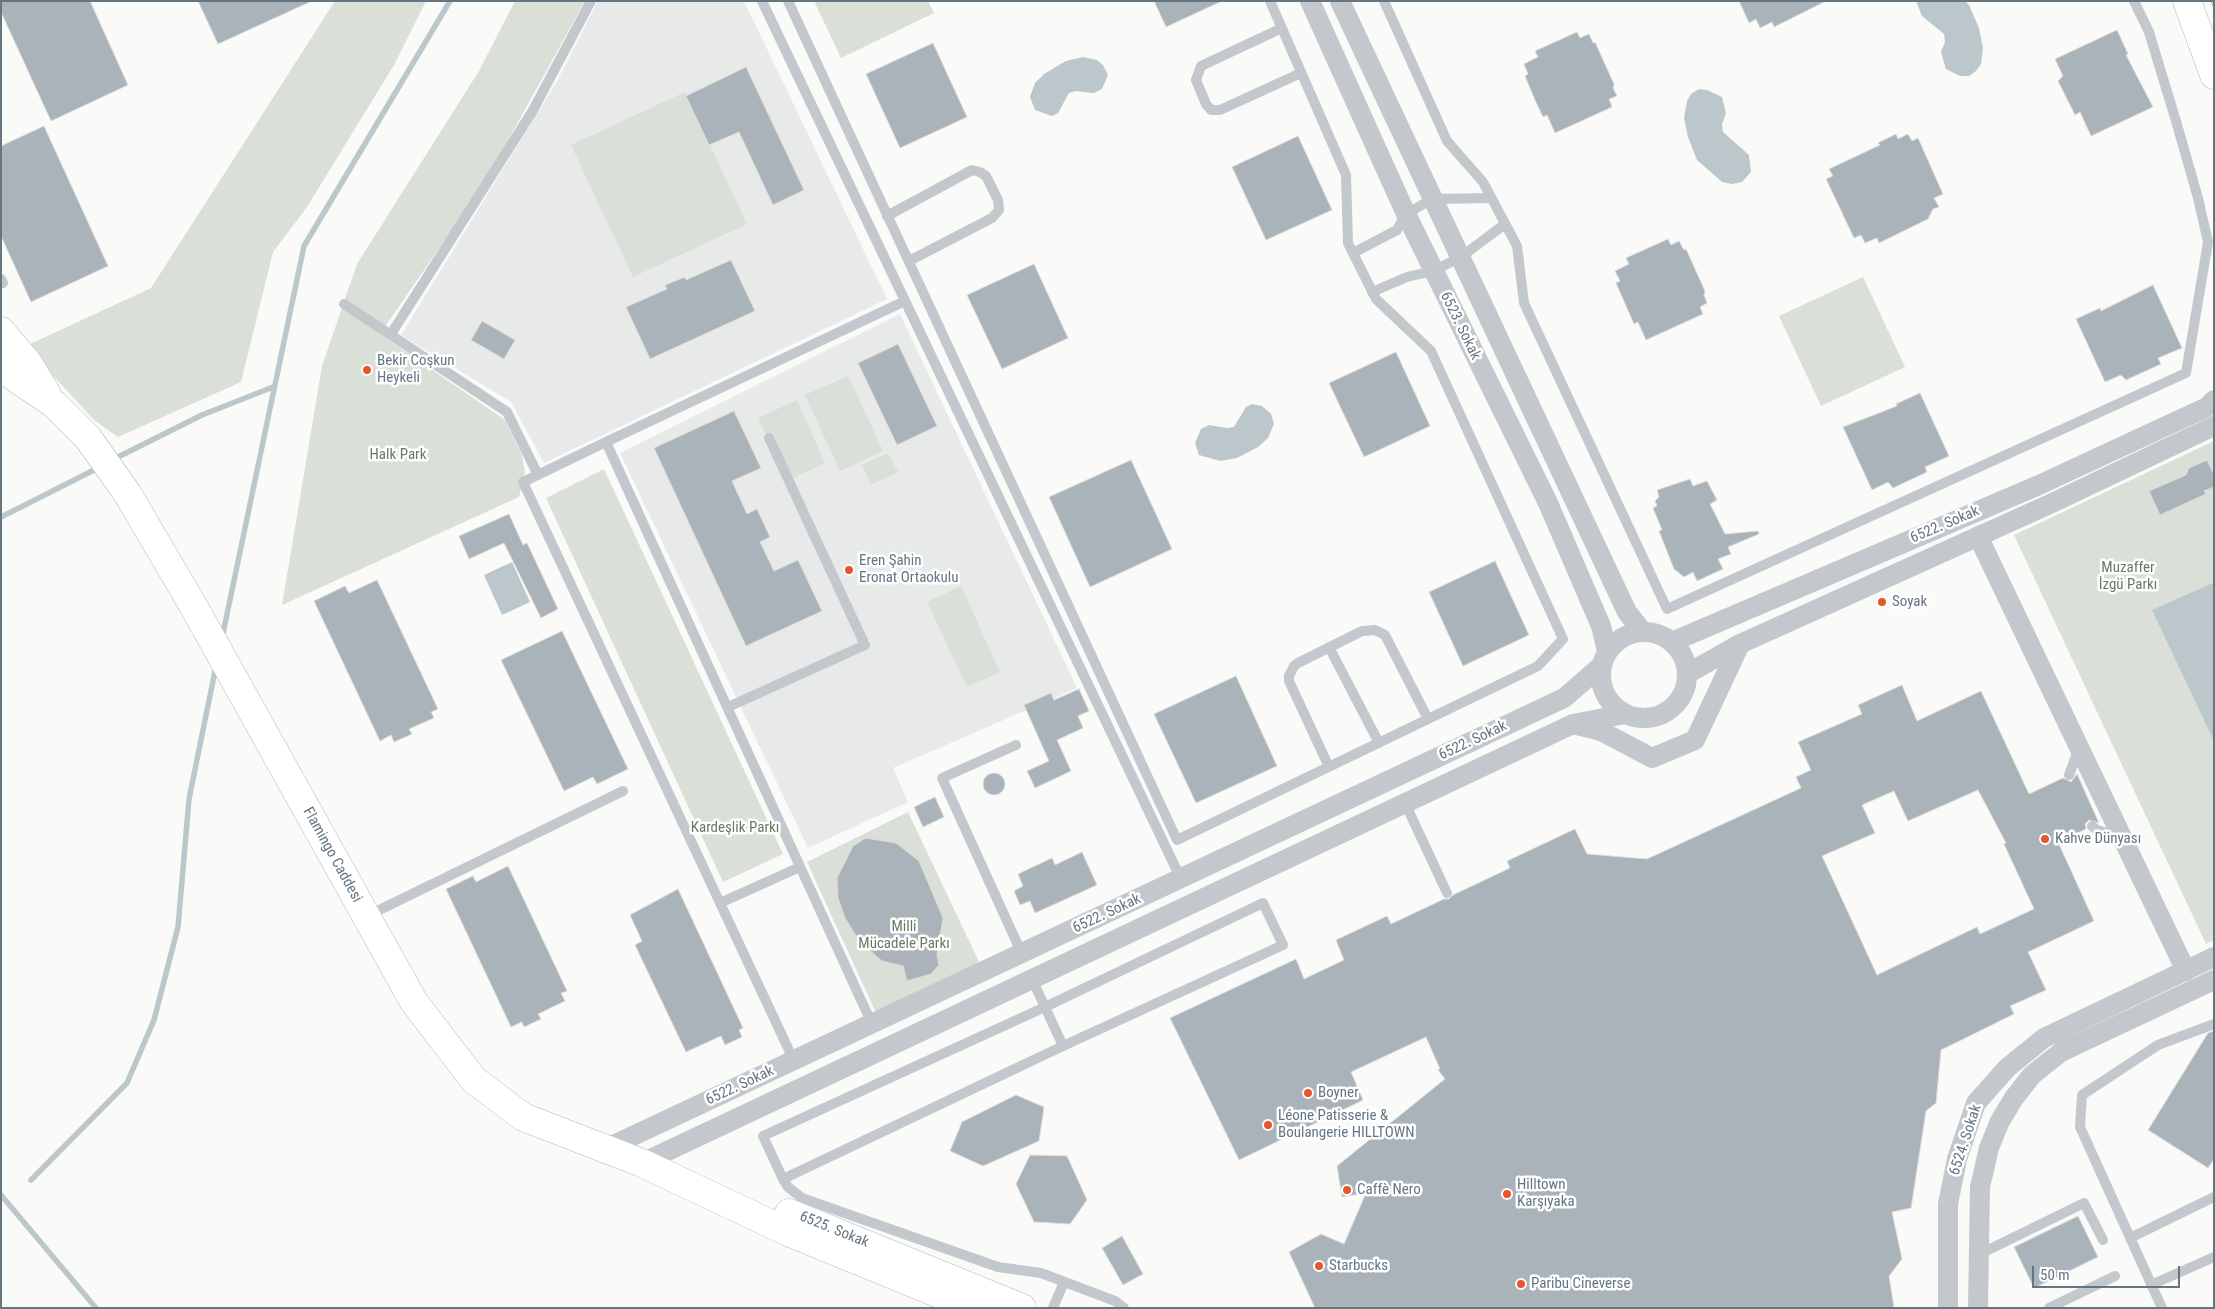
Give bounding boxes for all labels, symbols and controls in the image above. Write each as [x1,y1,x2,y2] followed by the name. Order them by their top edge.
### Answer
[1436,289,1484,363] street label: 6523. Sokak
[377,352,455,387] place label: Bekir Coşkun Heykeli
[361,364,373,376] marker: Bekir Coşkun Heykeli
[370,446,426,464] park label: Halk Park
[1908,502,1982,548] street label: 6522. Sokak
[859,552,959,587] place label: Eren Şahin Eronat Ortaokulu
[2099,559,2157,594] park label: Muzaffer İzgü Parkı
[843,564,855,576] marker: Eren Şahin Eronat Ortaokulu
[1892,593,1927,611] place label: Soyak
[1876,596,1888,608] marker: Soyak
[1436,717,1510,765] street label: 6522. Sokak
[298,804,366,906] street label: Flamingo Caddesi
[691,819,779,837] park label: Kardeşlik Parkı
[2055,830,2141,848] place label: Kahve Dünyası
[2039,833,2051,845] marker: Kahve Dünyası
[1070,890,1144,938] street label: 6522. Sokak
[858,918,950,953] park label: Milli Mücadele Parkı
[703,1062,777,1110] street label: 6522. Sokak
[1318,1084,1359,1102] place label: Boyner
[1302,1087,1314,1099] marker: Boyner
[1946,1102,1986,1178] street label: 6524. Sokak
[1278,1107,1414,1142] place label: Léone Patisserie & Boulangerie HILLTOWN
[1262,1119,1274,1131] marker: Léone Patisserie & Boulangerie HILLTOWN
[1517,1176,1575,1211] place label: Hilltown Karşıyaka
[1357,1181,1421,1199] place label: Caffè Nero
[1341,1184,1353,1196] marker: Caffè Nero
[1501,1188,1513,1200] marker: Hilltown Karşıyaka
[797,1208,871,1252] street label: 6525. Sokak
[2035,1256,2182,1288] scale bar
[1329,1257,1388,1275] place label: Starbucks
[1313,1260,1325,1272] marker: Starbucks
[2040,1266,2070,1284] text: 50 m
[1531,1275,1630,1293] place label: Paribu Cineverse
[1515,1278,1527,1290] marker: Paribu Cineverse

